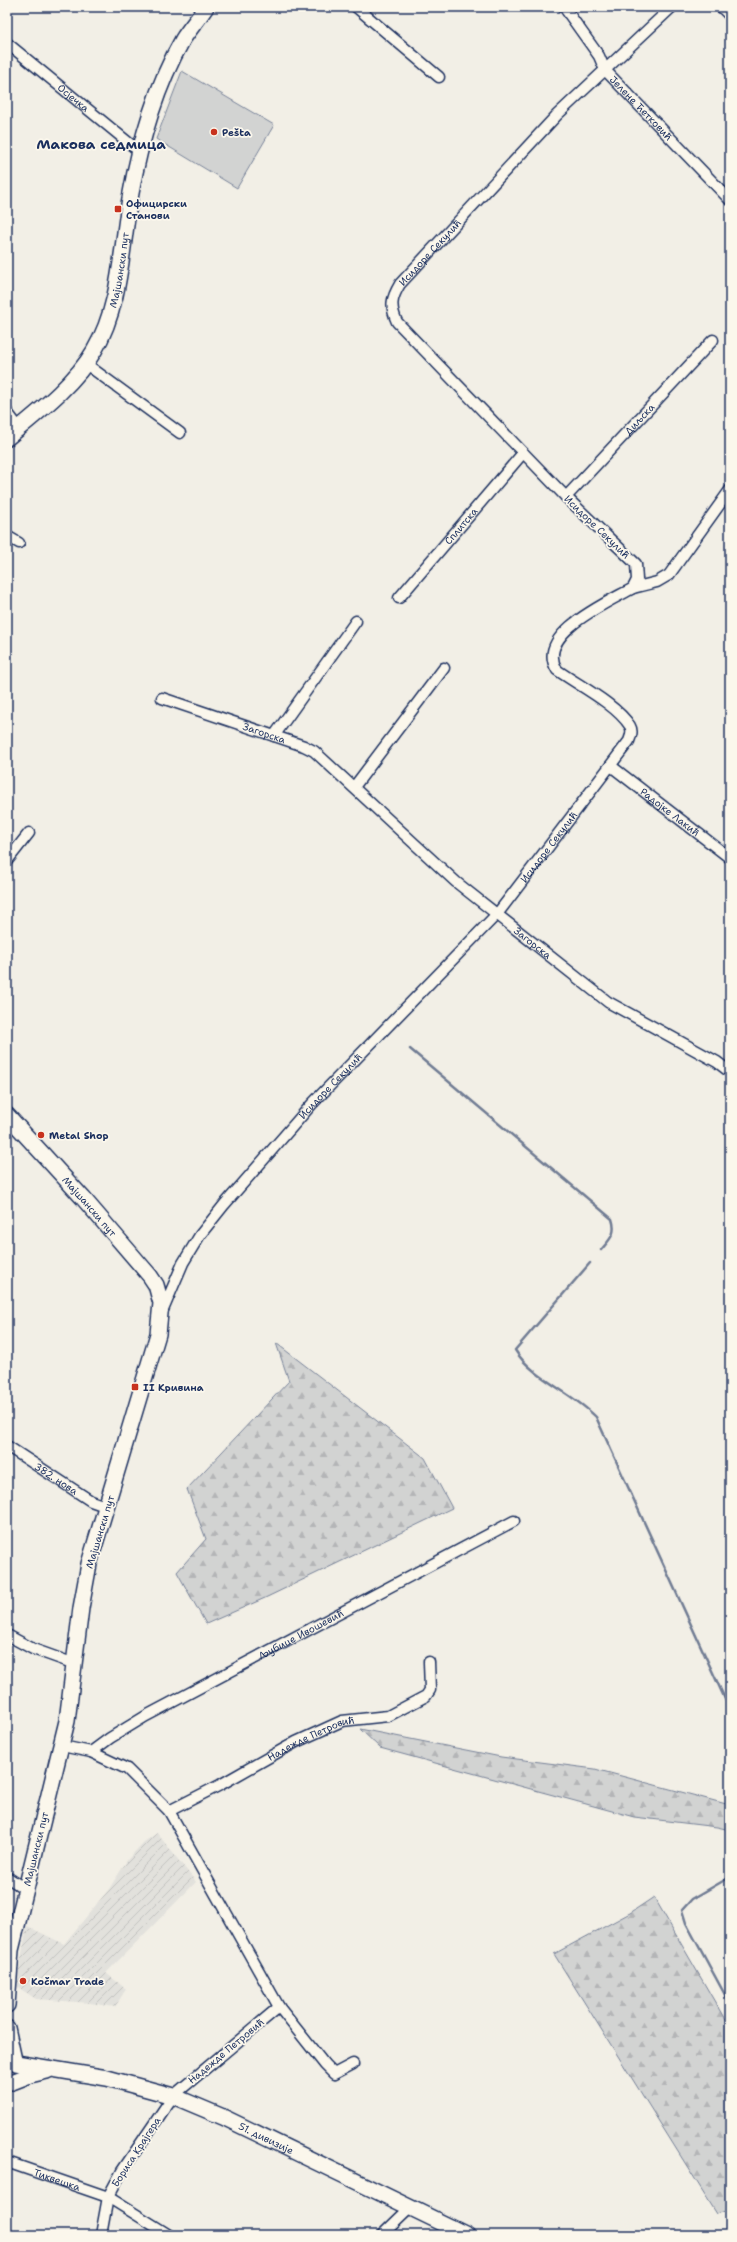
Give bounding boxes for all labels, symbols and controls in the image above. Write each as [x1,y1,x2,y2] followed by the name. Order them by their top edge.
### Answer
[607,73,676,143] street label: Јелене Ћетковић
[55,81,93,115] street label: Осјечка
[222,126,251,139] place label: Pešta
[209,127,219,137] marker: Pešta
[36,135,166,153] district label: Макова седмица
[126,197,187,222] place label: Официрски Станови
[113,204,123,214] marker: Официрски Станови
[395,216,464,288] street label: Исидоре Секулић
[106,231,132,309] street label: Мајшански пут
[621,400,658,437] street label: Диљска
[561,492,633,562] street label: Исидоре Секулић
[441,504,481,547] street label: Сплитска
[241,719,288,746] street label: Загорска
[638,785,703,839] street label: Радојке Лакић
[517,809,580,885] street label: Исидоре Секулић
[511,924,555,962] street label: Загорска
[296,1050,365,1121] street label: Исидоре Секулић
[49,1129,109,1142] place label: Metal Shop
[36,1130,46,1140] marker: Metal Shop
[60,1173,120,1240] street label: Мајшански пут
[143,1381,204,1394] place label: II Кривина
[130,1382,140,1392] marker: II Кривина
[32,1459,81,1498] street label: 382. нова
[83,1493,118,1570] street label: Мајшански пут
[256,1606,346,1662] street label: Љубице Ивошевић
[265,1713,355,1764] street label: Надежде Петровић
[21,1810,52,1887] street label: Мајшански пут
[31,1975,104,1988] place label: Kočmar Trade
[18,1976,28,1986] marker: Kočmar Trade
[185,2015,267,2087] street label: Надежде Петровић
[108,2114,164,2190] street label: Бориса Крајгера
[237,2119,296,2157] street label: 51. дивизије
[32,2165,83,2194] street label: Тиквешка

